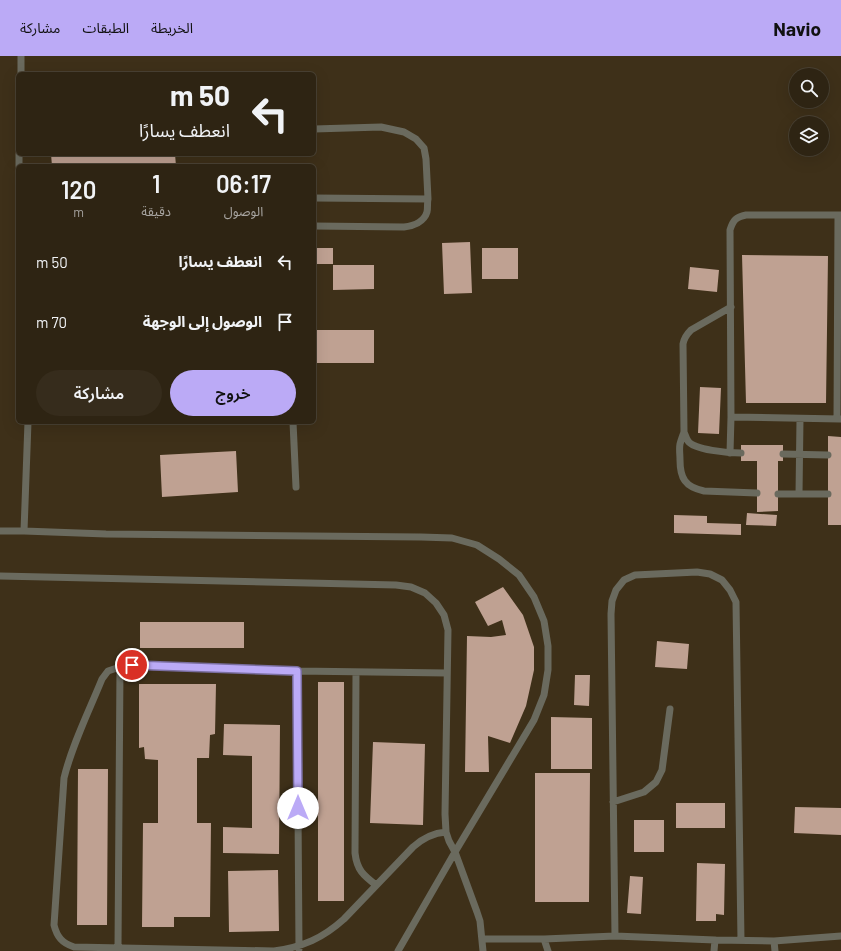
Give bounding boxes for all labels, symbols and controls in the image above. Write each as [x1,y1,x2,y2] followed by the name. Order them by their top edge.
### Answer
[773,17,821,40] text: Navio
[20,19,60,36] text: مشاركة
[82,19,129,36] text: الطبقات
[151,19,193,36] text: الخريطة
[789,68,829,156] map controls
[789,68,829,108] button: search
[170,78,230,112] text: 50 m
[244,88,296,140] icon: left
[789,116,829,156] button: layers
[139,119,230,141] text: انعطف يسارًا
[152,169,160,198] text: 1
[216,169,271,198] text: 06:17
[61,175,96,204] text: 120
[141,203,171,219] text: دقيقة
[224,203,263,219] text: الوصول
[73,204,84,220] text: m
[274,251,296,273] icon: left
[178,252,262,270] text: انعطف يسارًا
[36,253,68,271] text: 50 m
[274,311,296,333] icon: arrive
[143,312,262,330] text: الوصول إلى الوجهة
[36,313,67,331] text: 70 m
[36,370,162,416] button: مشاركة
[170,370,296,416] button: خروج
[115,648,149,682] pin
[121,654,143,676] icon: arrive
[277,787,319,829] position arrow

